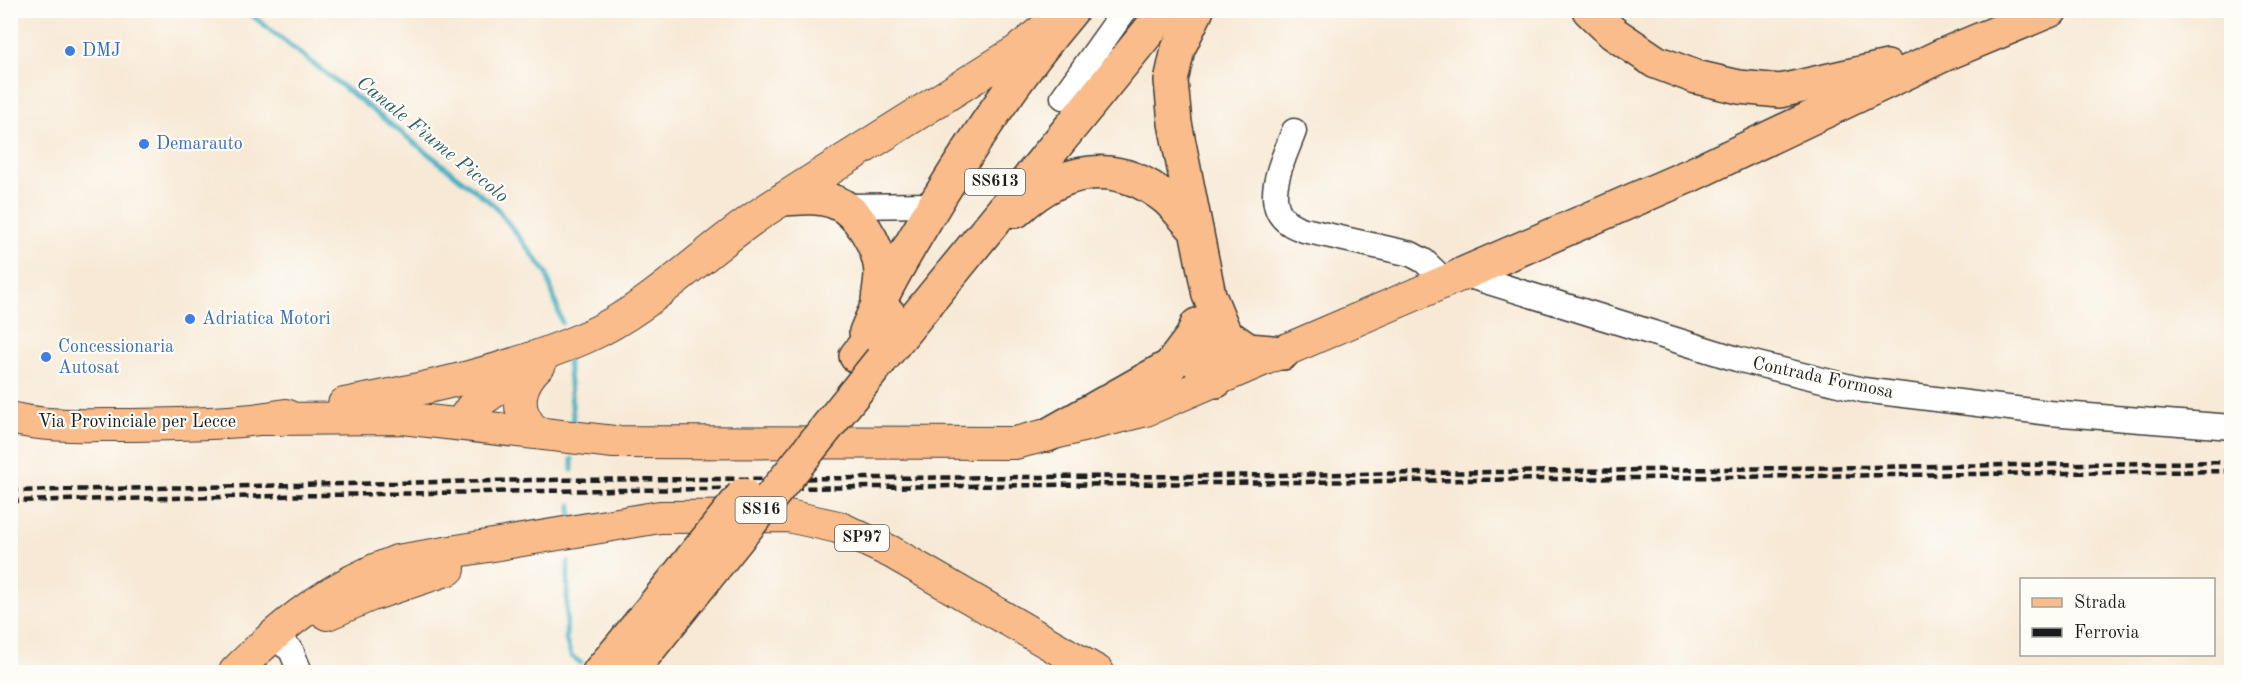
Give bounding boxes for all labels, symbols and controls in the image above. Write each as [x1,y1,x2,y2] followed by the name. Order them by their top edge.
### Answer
[82,42,121,60] place label: DMJ
[63,44,77,58] marker: DMJ
[352,73,512,207] water label: Canale Fiume Piccolo
[156,135,243,153] place label: Demarauto
[137,137,151,151] marker: Demarauto
[965,169,1025,195] road number: SS613
[202,310,331,328] place label: Adriatica Motori
[183,312,197,326] marker: Adriatica Motori
[58,338,174,377] place label: Concessionaria Autosat
[39,350,53,364] marker: Concessionaria Autosat
[1751,354,1895,402] street label: Contrada Formosa
[38,413,236,431] street label: Via Provinciale per Lecce
[736,497,786,523] road number: SS16
[835,525,889,551] road number: SP97
[2020,578,2215,656] legend
[2074,594,2126,612] text: Strada
[2074,624,2139,642] text: Ferrovia

